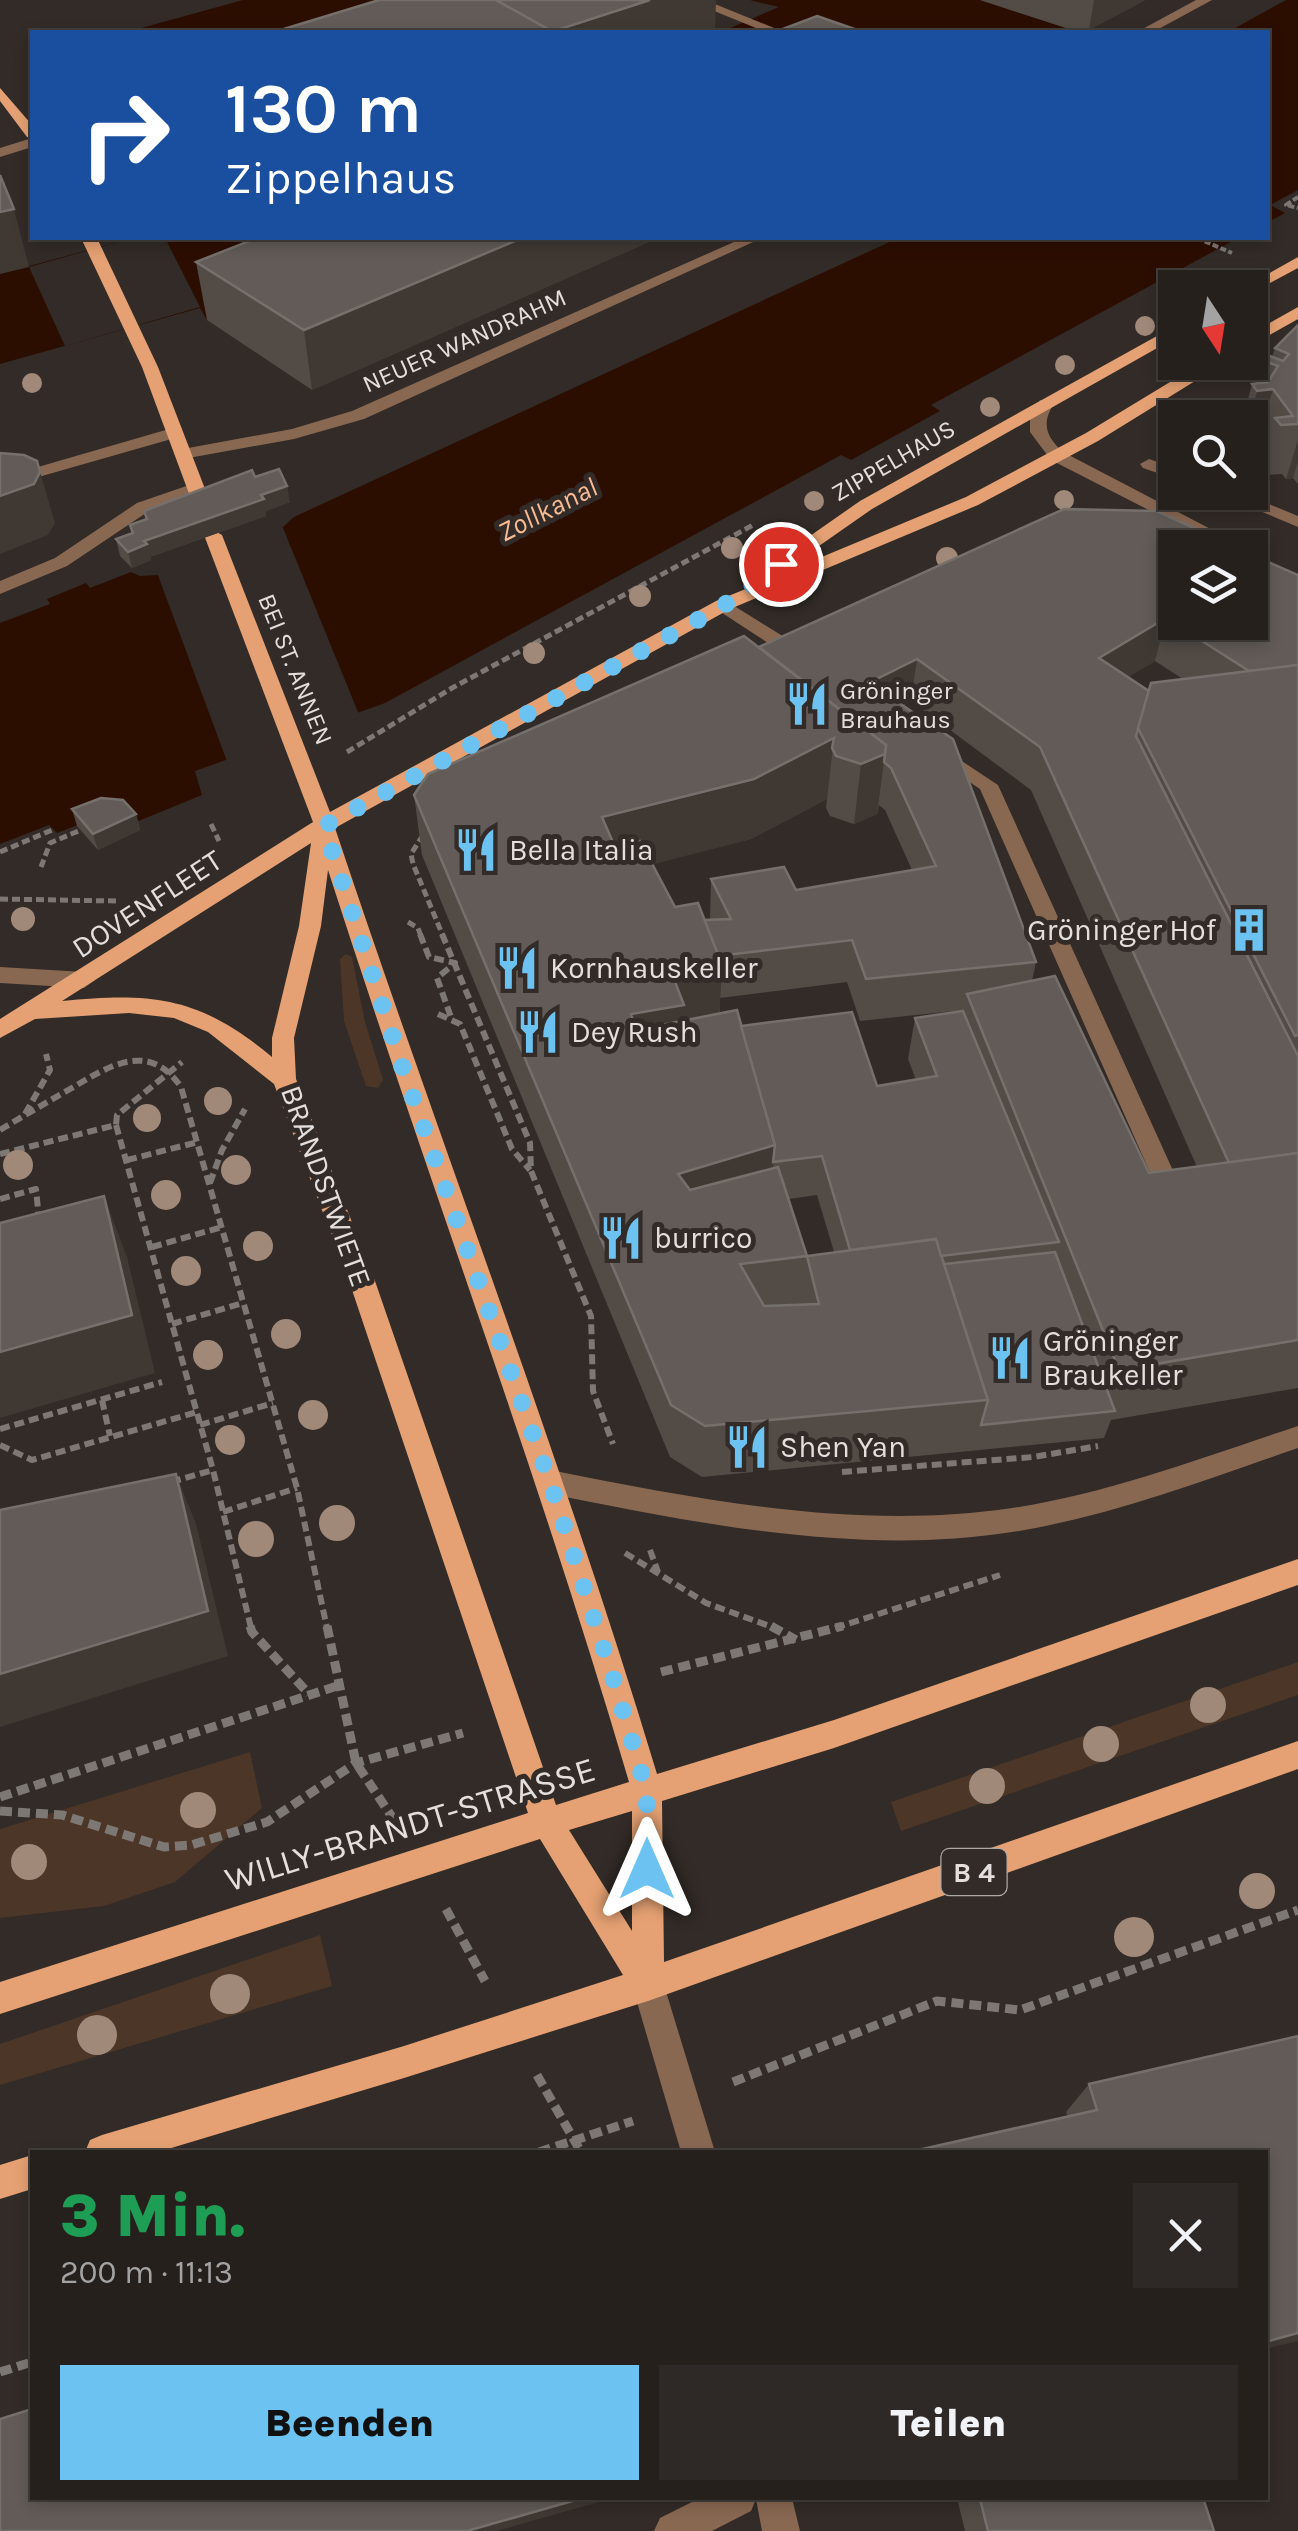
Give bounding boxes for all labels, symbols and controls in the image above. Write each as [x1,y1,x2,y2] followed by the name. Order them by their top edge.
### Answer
[225,68,422,150] text: 130 m
[60,70,190,200] icon: right
[225,152,456,204] text: Zippelhaus
[1158,270,1268,380] north arrow
[1158,270,1268,640] map controls
[358,282,571,398] street label: NEUER WANDRAHM
[1158,400,1268,510] button: search
[826,413,960,507] street label: ZIPPELHAUS
[492,470,603,549] water label: Zollkanal
[739,522,824,607] pin
[1158,530,1268,640] button: layers
[754,537,809,592] icon: arrive
[252,589,339,749] street label: BEI ST. ANNEN
[840,676,953,734] place label: Gröninger Brauhaus
[783,680,831,728] restaurant icon: Gröninger Brauhaus
[452,826,500,874] restaurant icon: Bella Italia
[509,832,654,868] place label: Bella Italia
[65,842,229,966] street label: DOVENFLEET
[1225,906,1273,954] building icon: Gröninger Hof
[1027,912,1217,948] place label: Gröninger Hof
[493,944,541,992] restaurant icon: Kornhauskeller
[550,950,758,986] place label: Kornhauskeller
[514,1008,562,1056] restaurant icon: Dey Rush
[571,1014,698,1050] place label: Dey Rush
[273,1080,379,1292] street label: BRANDSTWIETE
[597,1214,645,1262] restaurant icon: burrico
[654,1220,752,1256] place label: burrico
[1043,1323,1183,1393] place label: Gröninger Braukeller
[986,1334,1034,1382] restaurant icon: Gröninger Braukeller
[723,1423,771,1471] restaurant icon: Shen Yan
[780,1429,906,1465] place label: Shen Yan
[220,1749,600,1900] street label: WILLY-BRANDT-STRASSE
[595,1817,699,1921] position arrow
[942,1849,1006,1895] road number: B 4
[60,2181,245,2251] text: 3 Min.
[1133,2183,1238,2288] button: close
[60,2254,233,2291] text: 200 m · 11:13
[60,2365,639,2480] button: Beenden
[659,2365,1238,2480] button: Teilen

